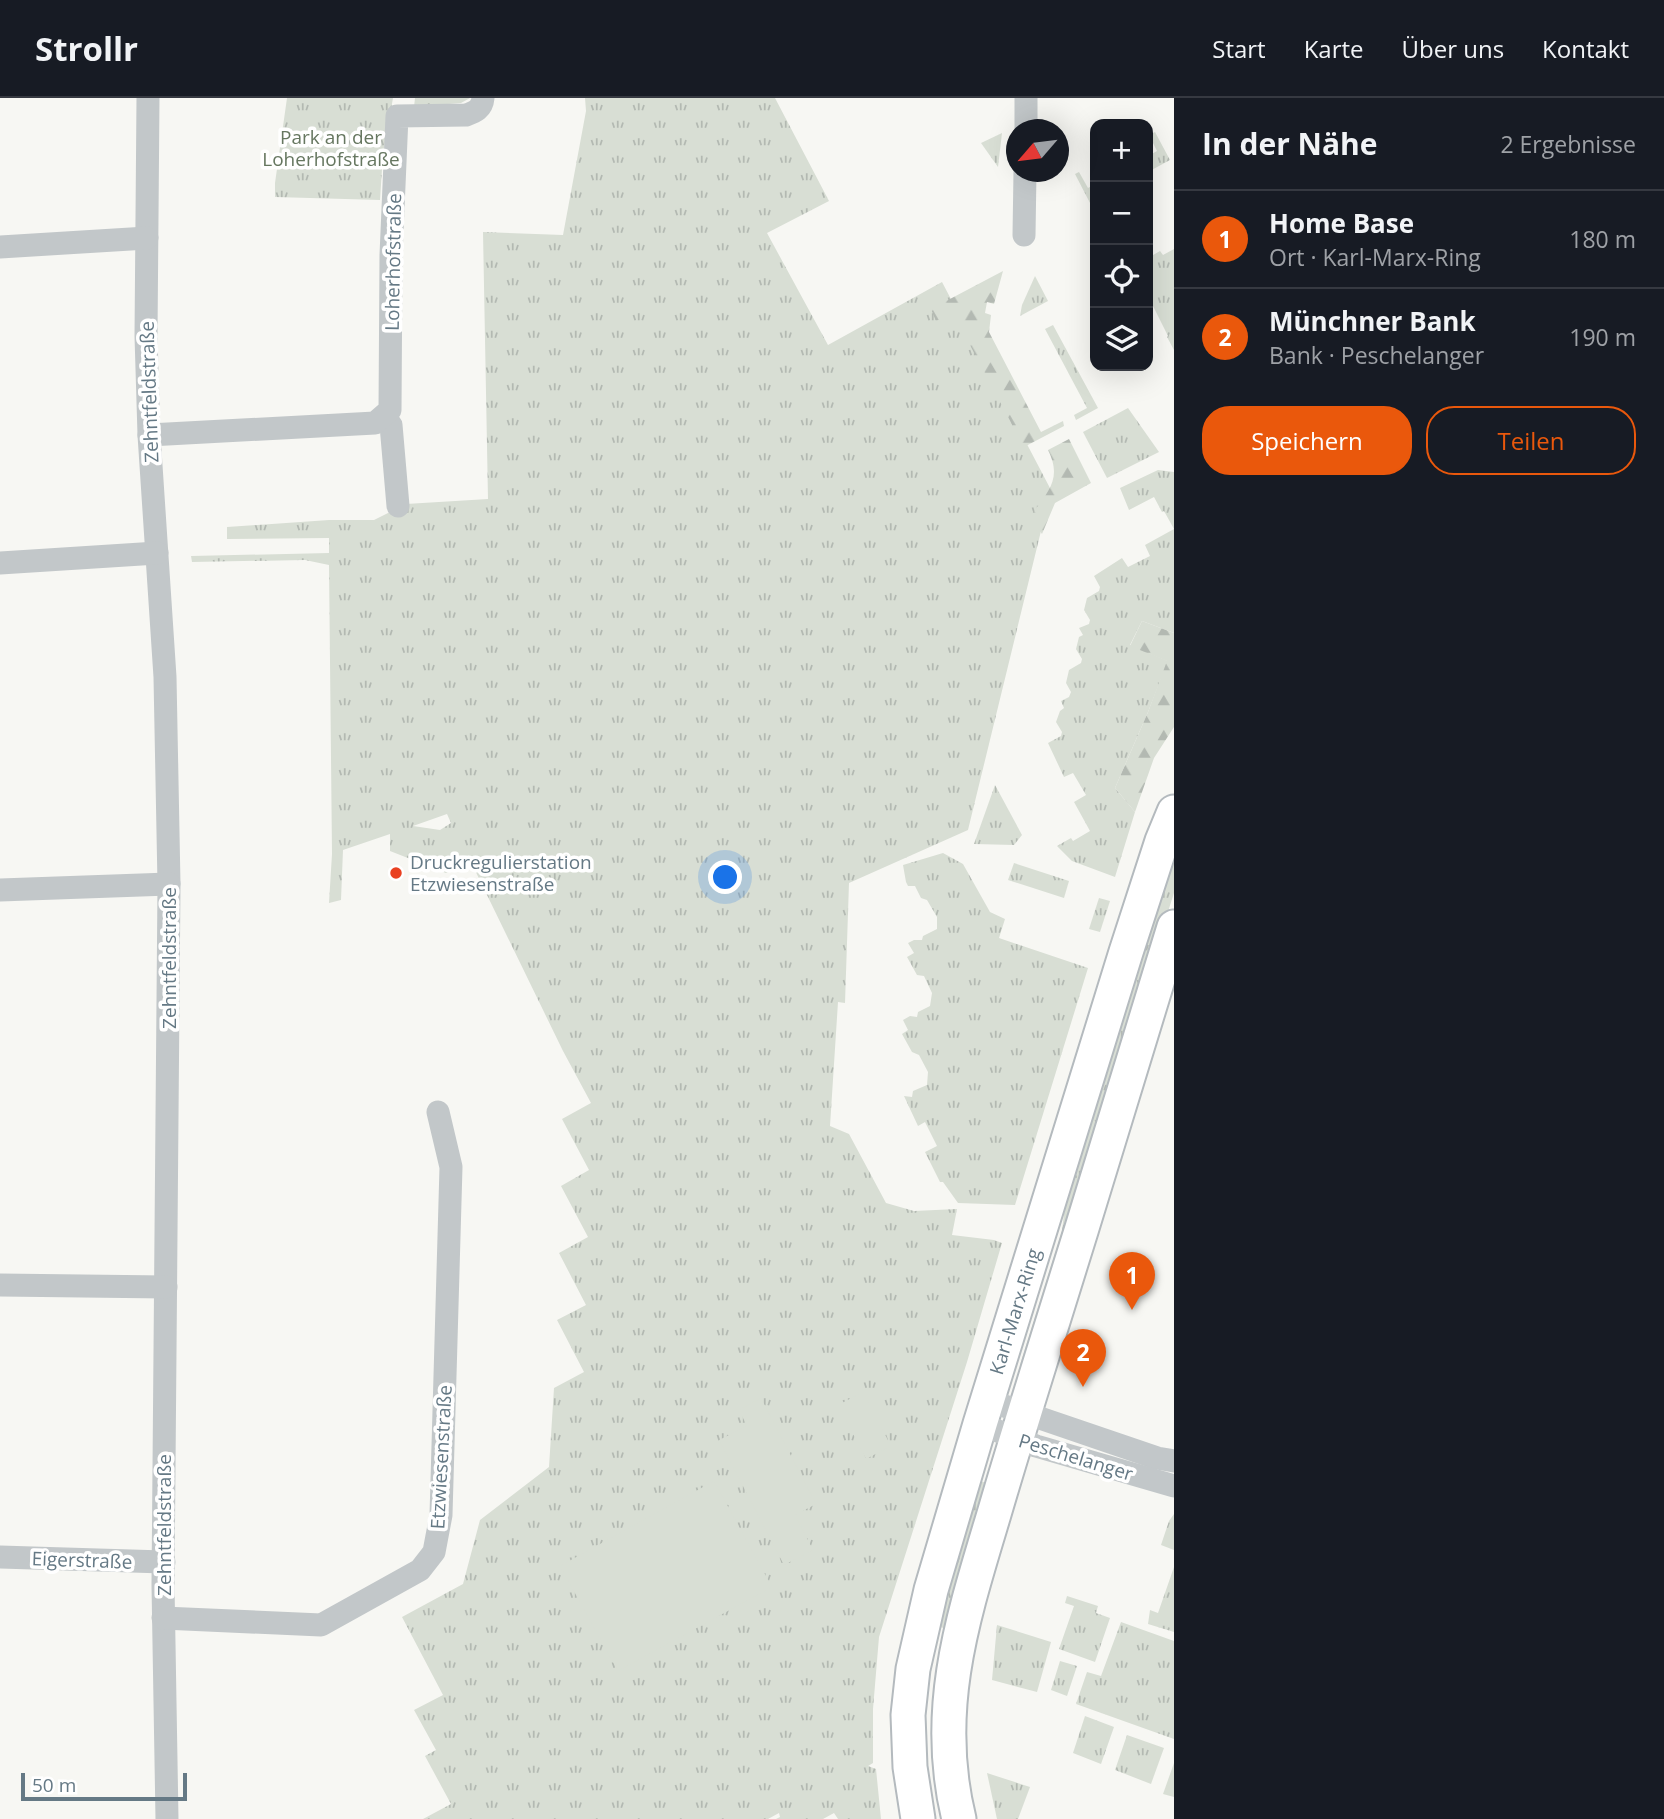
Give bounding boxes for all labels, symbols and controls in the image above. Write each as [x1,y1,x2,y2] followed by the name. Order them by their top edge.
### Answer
[35,26,138,71] text: Strollr
[1212,32,1266,65] text: Start
[1304,32,1364,65] text: Karte
[1402,32,1504,65] text: Über uns
[1542,32,1629,65] text: Kontakt
[1006,119,1069,182] north arrow
[1090,119,1153,371] map controls
[1090,119,1153,182] button: +
[1202,123,1378,164] text: In der Nähe
[262,124,400,172] park label: Park an der Loherhofstraße
[1500,128,1636,160] text: 2 Ergebnisse
[1090,182,1153,245] button: −
[379,193,407,331] street label: Loherhofstraße
[1269,205,1414,241] text: Home Base
[1218,223,1232,255] text: 1
[1569,223,1636,255] text: 180 m
[1269,241,1481,273] text: Ort · Karl-Marx-Ring
[1090,245,1153,308] button: locate
[1269,303,1476,339] text: Münchner Bank
[1090,308,1153,371] button: layers
[134,321,164,463] street label: Zehntfeldstraße
[1218,321,1232,353] text: 2
[1569,321,1636,353] text: 190 m
[1269,339,1484,371] text: Bank · Peschelanger
[1202,406,1412,475] button: Speichern
[1426,406,1636,475] button: Teilen
[410,849,592,897] place label: Druckregulierstation Etzwiesenstraße
[708,860,742,894] your location
[388,865,404,881] marker: Druckregulierstation Etzwiesenstraße
[156,887,182,1029] street label: Zehntfeldstraße
[983,1245,1047,1378] street label: Karl-Marx-Ring
[1109,1252,1155,1310] pin: 1
[1060,1329,1106,1387] pin: 2
[424,1384,458,1530] street label: Etzwiesenstraße
[1016,1427,1137,1487] street label: Peschelanger
[151,1454,177,1596] street label: Zehntfeldstraße
[31,1545,133,1575] street label: Eigerstraße
[21,1770,187,1802] scale bar
[32,1772,76,1798] text: 50 m

